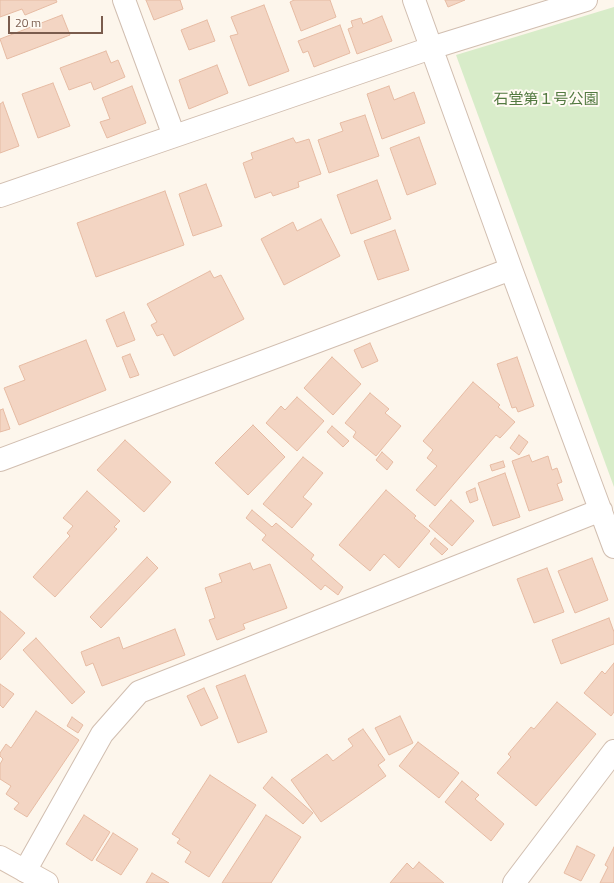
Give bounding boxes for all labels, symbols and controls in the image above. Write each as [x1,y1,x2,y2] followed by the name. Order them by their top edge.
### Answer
[10,8,105,34] scale bar
[15,13,41,32] text: 20 m
[494,91,598,109] park label: 石堂第１号公園

